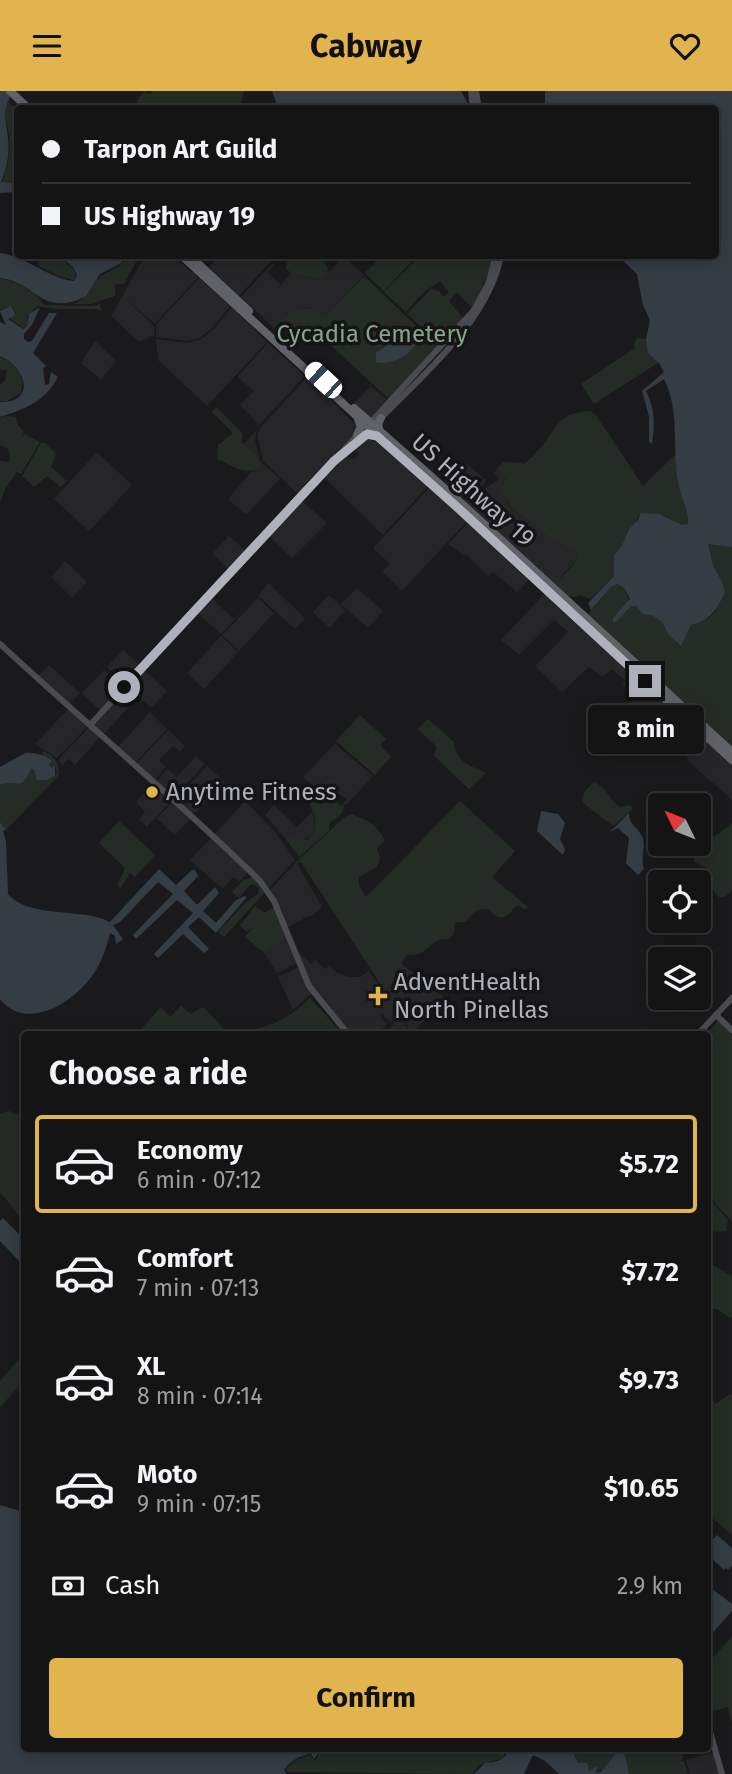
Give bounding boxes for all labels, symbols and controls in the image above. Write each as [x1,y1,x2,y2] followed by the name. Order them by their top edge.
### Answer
[28,27,66,65] icon: menu
[310,27,422,65] text: Cabway
[666,27,704,65] icon: heart
[84,134,277,165] text: Tarpon Art Guild
[84,201,255,232] text: US Highway 19
[277,320,468,348] park label: Cycadia Cemetery
[301,358,346,402] car
[406,428,540,552] street label: US Highway 19
[629,665,661,697] route end
[108,671,140,703] route start
[587,705,703,755] callout: 8 min
[617,715,675,743] text: 8 min
[166,778,337,806] place label: Anytime Fitness
[144,784,160,800] marker: Anytime Fitness
[648,793,710,856] north arrow
[648,793,711,1010] map controls
[648,870,711,933] button: locate
[648,947,711,1010] button: layers
[394,968,549,1024] place label: AdventHealth North Pinellas
[368,986,388,1006] marker: AdventHealth North Pinellas
[49,1054,247,1092] text: Choose a ride
[53,1133,116,1196] icon: car
[137,1135,243,1166] text: Economy
[619,1149,679,1180] text: $5.72
[137,1166,261,1194] text: 6 min · 07:12
[53,1241,116,1304] icon: car
[137,1243,233,1274] text: Comfort
[621,1257,679,1288] text: $7.72
[137,1274,259,1302] text: 7 min · 07:13
[53,1349,116,1412] icon: car
[137,1351,165,1382] text: XL
[619,1365,679,1396] text: $9.73
[137,1382,263,1410] text: 8 min · 07:14
[53,1457,116,1520] icon: car
[137,1459,197,1490] text: Moto
[604,1473,679,1504] text: $10.65
[137,1490,261,1518] text: 9 min · 07:15
[49,1567,87,1605] icon: cash
[105,1570,161,1601] text: Cash
[617,1572,683,1600] text: 2.9 km
[49,1658,683,1738] button: Confirm

